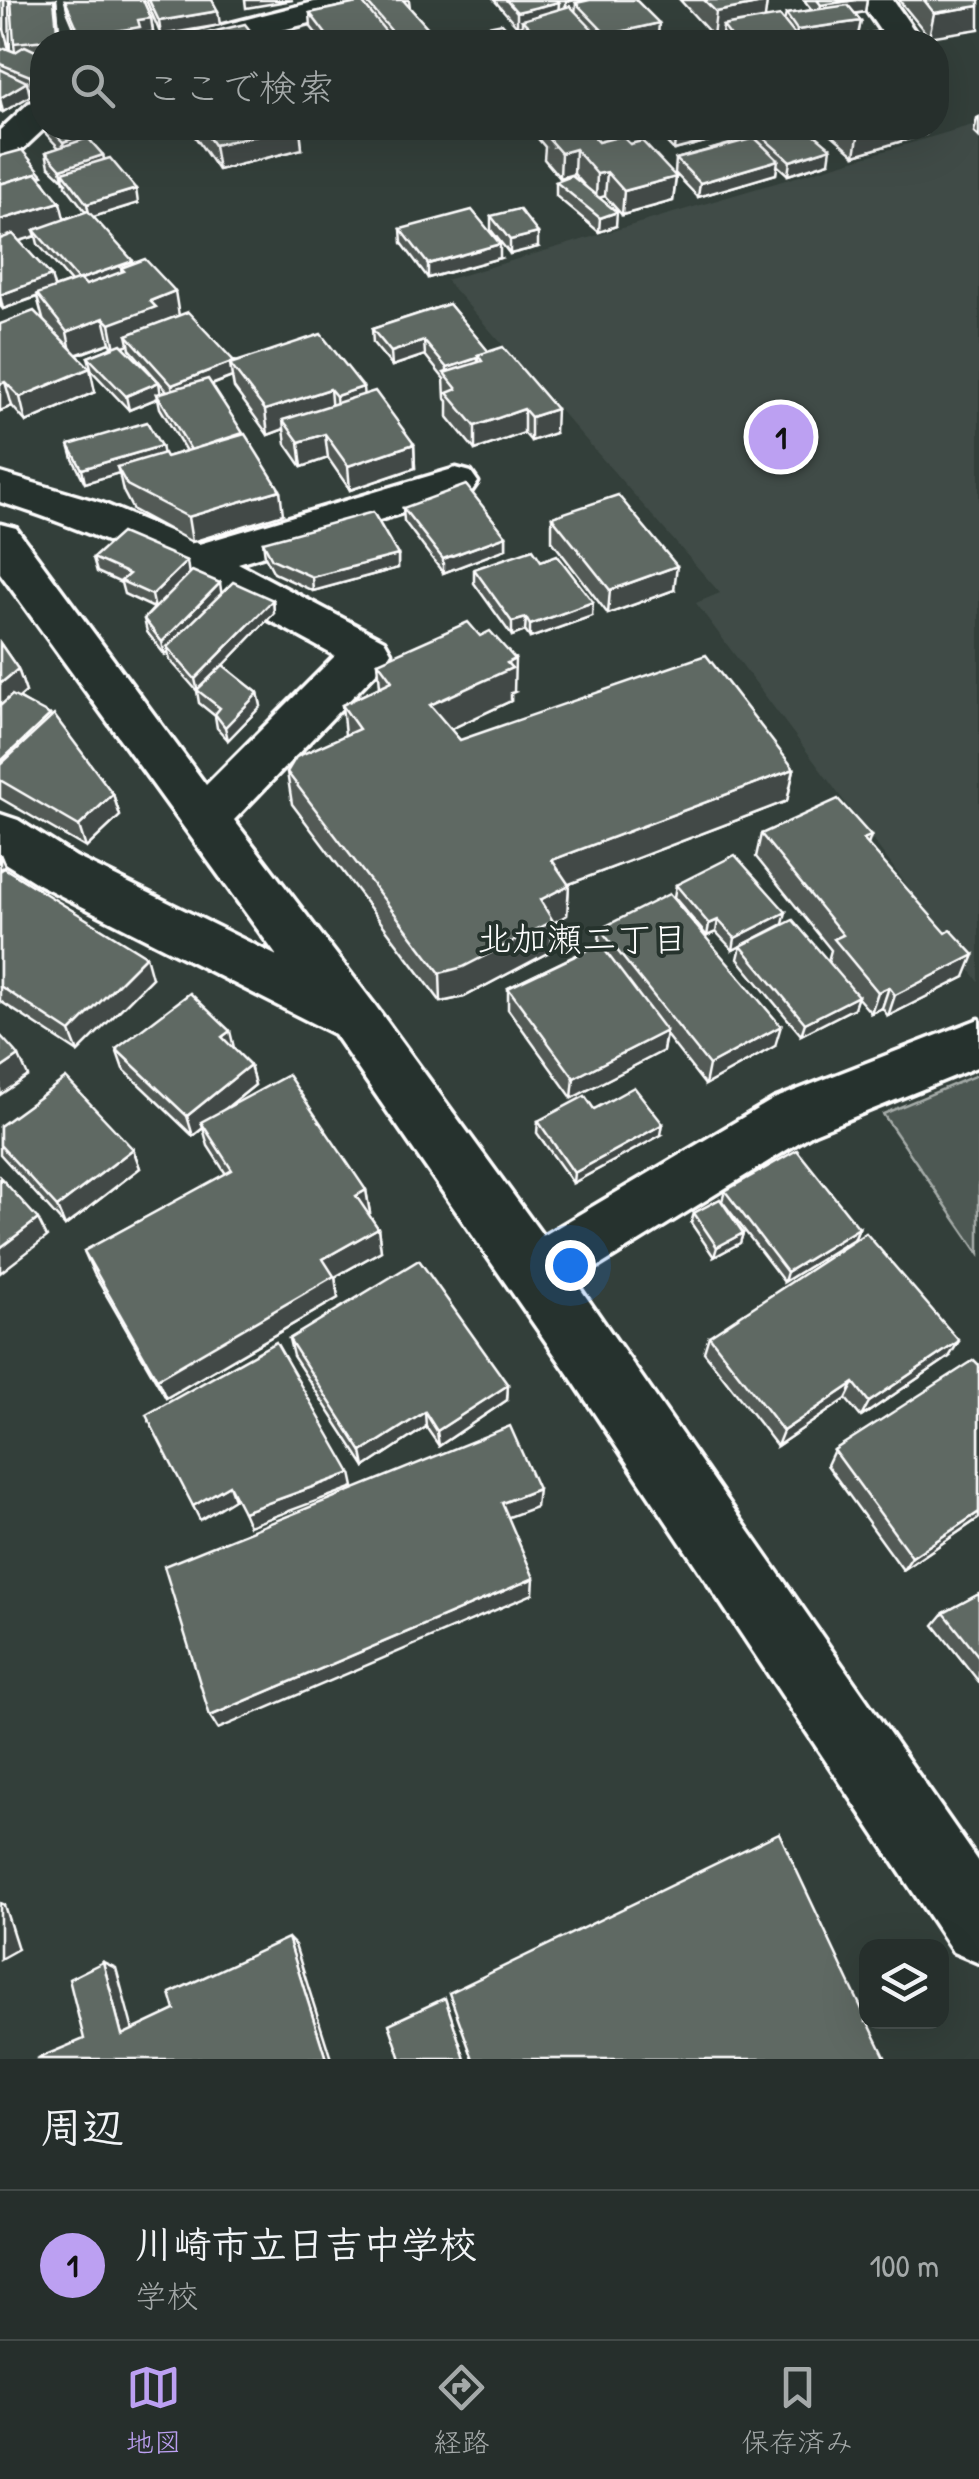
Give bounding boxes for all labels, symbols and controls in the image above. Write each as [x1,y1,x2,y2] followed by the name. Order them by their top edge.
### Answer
[30,30,949,140] search box
[65,58,120,113] icon: search
[145,61,335,113] text: ここで検索
[748,400,814,474] pin: 1
[477,915,687,962] district label: 北加瀬二丁目
[545,1240,596,1291] your location
[859,1939,949,2029] map controls
[859,1939,949,2029] button: layers
[40,2098,124,2155] text: 周辺
[135,2218,477,2270] text: 川崎市立日吉中学校
[67,2244,78,2287] text: 1
[870,2244,939,2287] text: 100 m
[135,2274,199,2317] text: 学校
[126,2360,182,2461] tab: 地図
[433,2360,489,2461] tab: 経路
[741,2360,853,2461] tab: 保存済み

